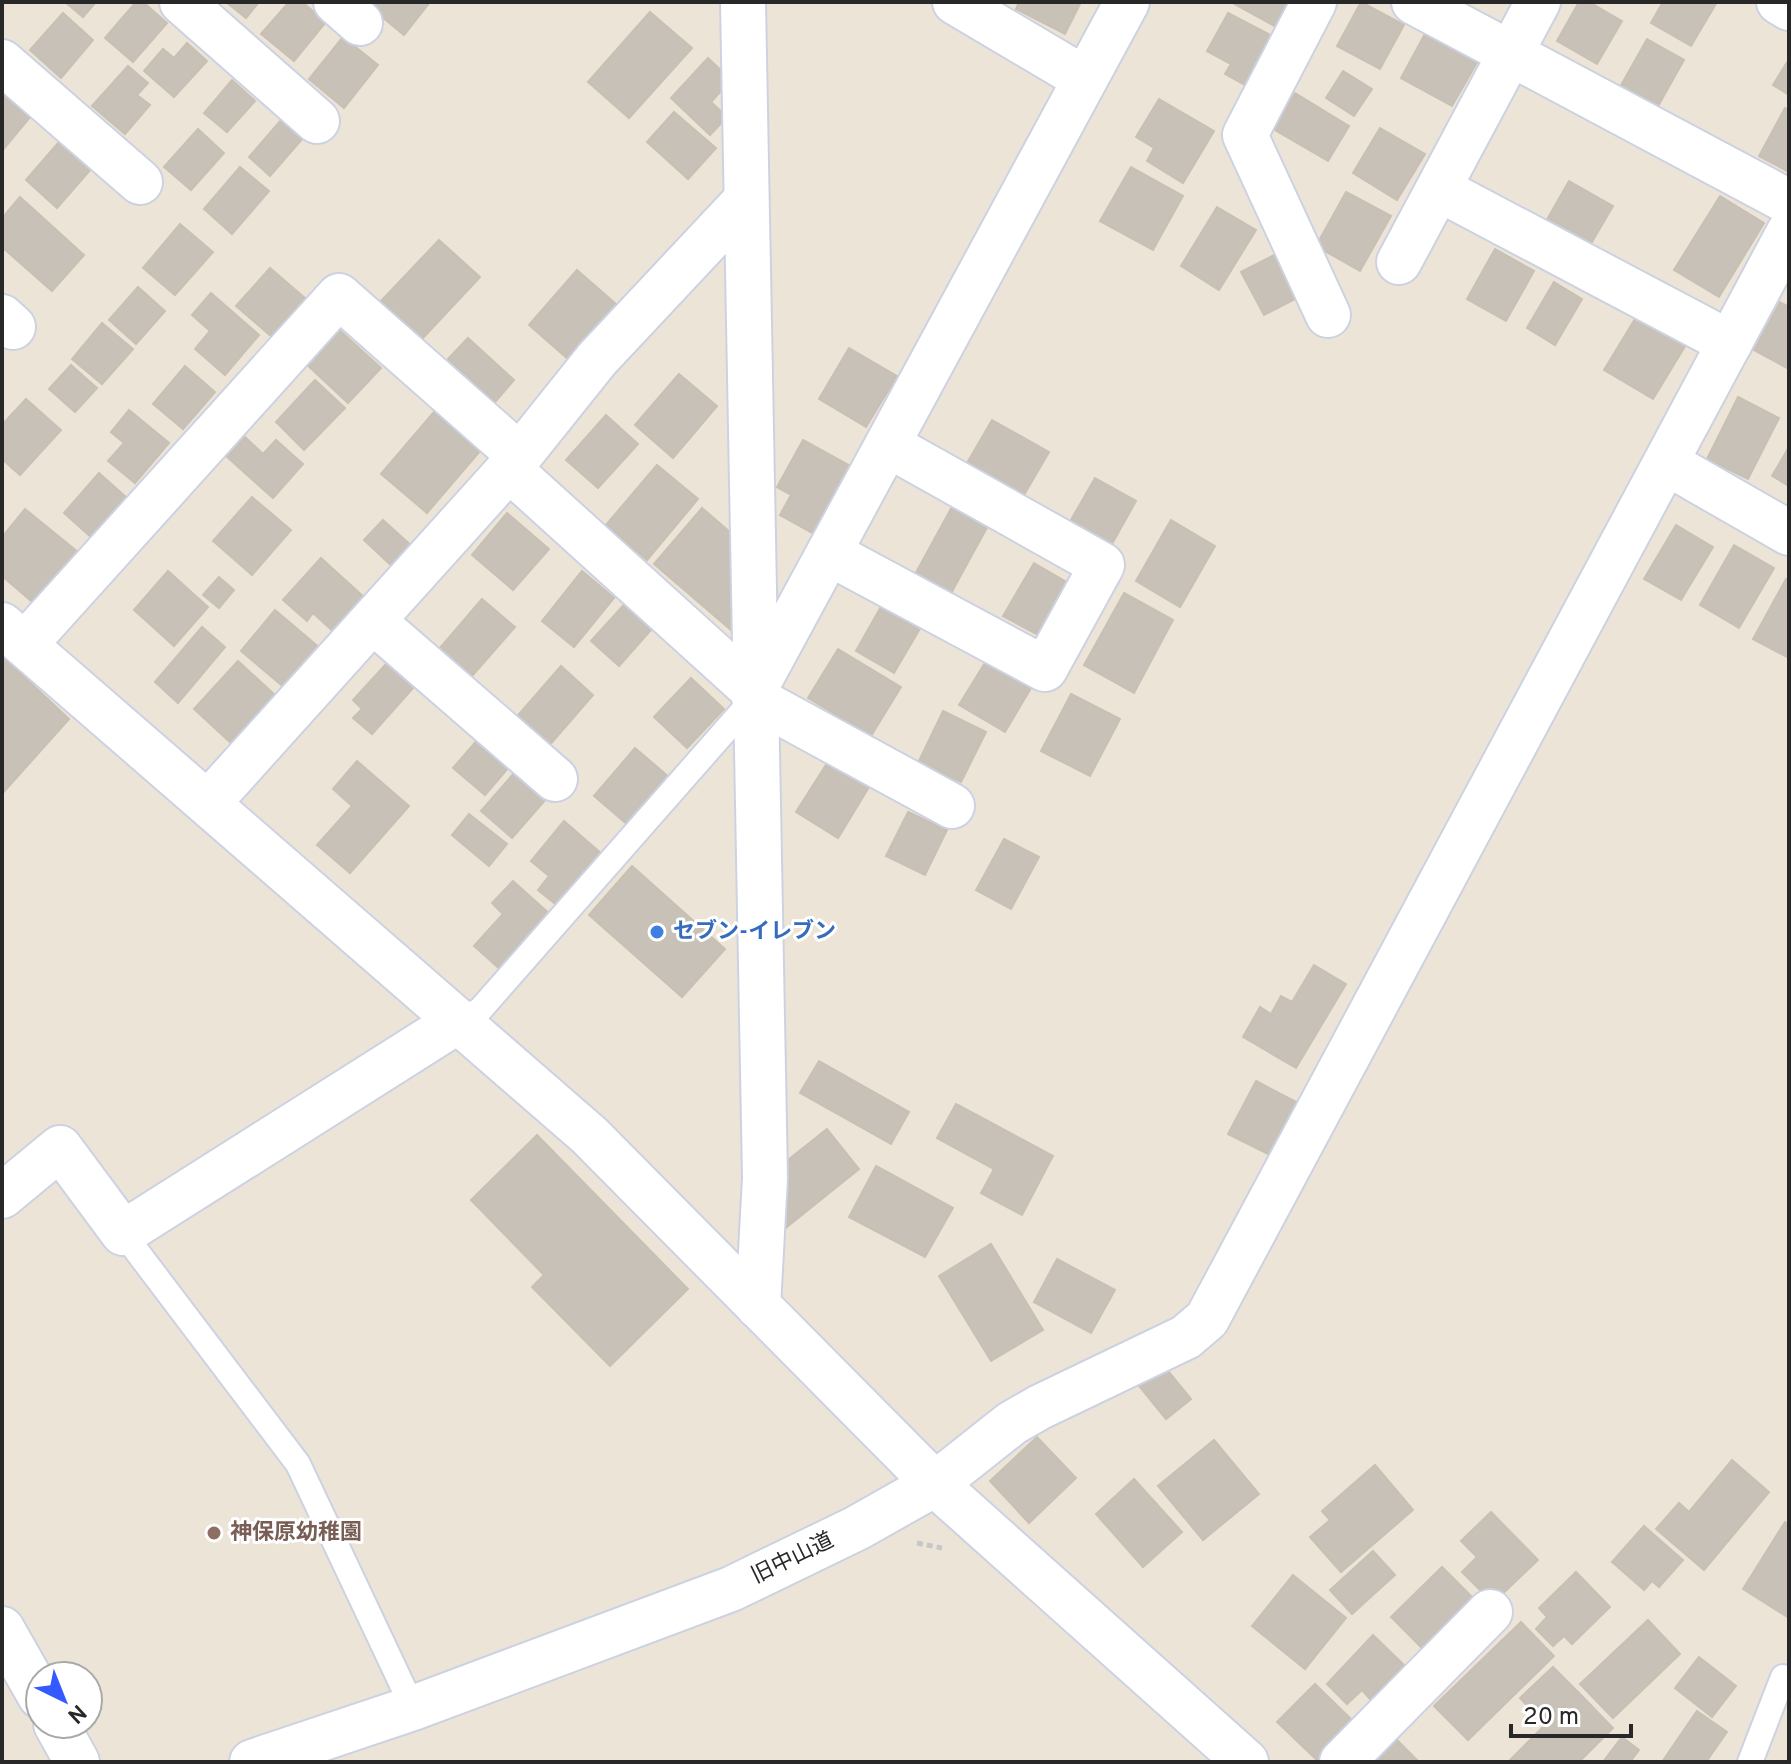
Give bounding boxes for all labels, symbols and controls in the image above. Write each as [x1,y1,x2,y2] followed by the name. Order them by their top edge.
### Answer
[673,918,836,946] place label: セブン-イレブン
[648,923,666,941] marker: セブン-イレブン
[230,1520,362,1547] place label: 神保原幼稚園
[205,1524,223,1542] marker: 神保原幼稚園
[748,1528,838,1590] street label: 旧中山道
[24,1660,104,1740] north arrow
[1511,1688,1631,1738] scale bar
[61,1698,91,1728] text: N
[1523,1703,1579,1733] text: 20 m

